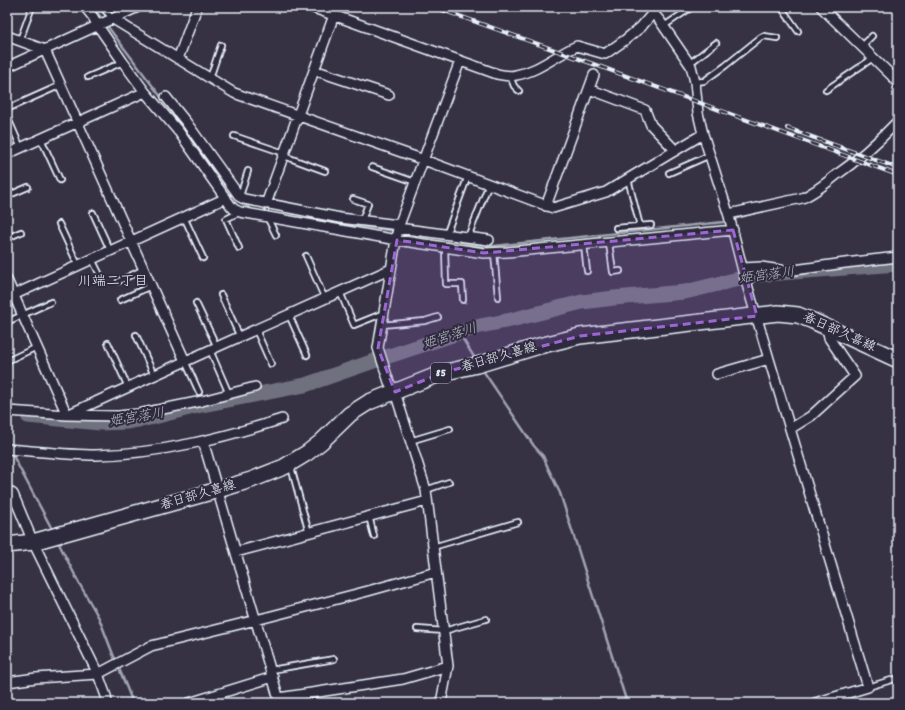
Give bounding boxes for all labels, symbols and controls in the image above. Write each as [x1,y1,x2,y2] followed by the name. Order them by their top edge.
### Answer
[738,263,796,289] water label: 姫宮落川
[78,272,148,292] district label: 川端二丁目
[800,308,879,358] street label: 春日部久喜線
[420,319,480,355] water label: 姫宮落川
[459,338,540,378] street label: 春日部久喜線
[431,363,451,383] road number: 85
[108,404,166,432] water label: 姫宮落川
[158,476,239,516] street label: 春日部久喜線

